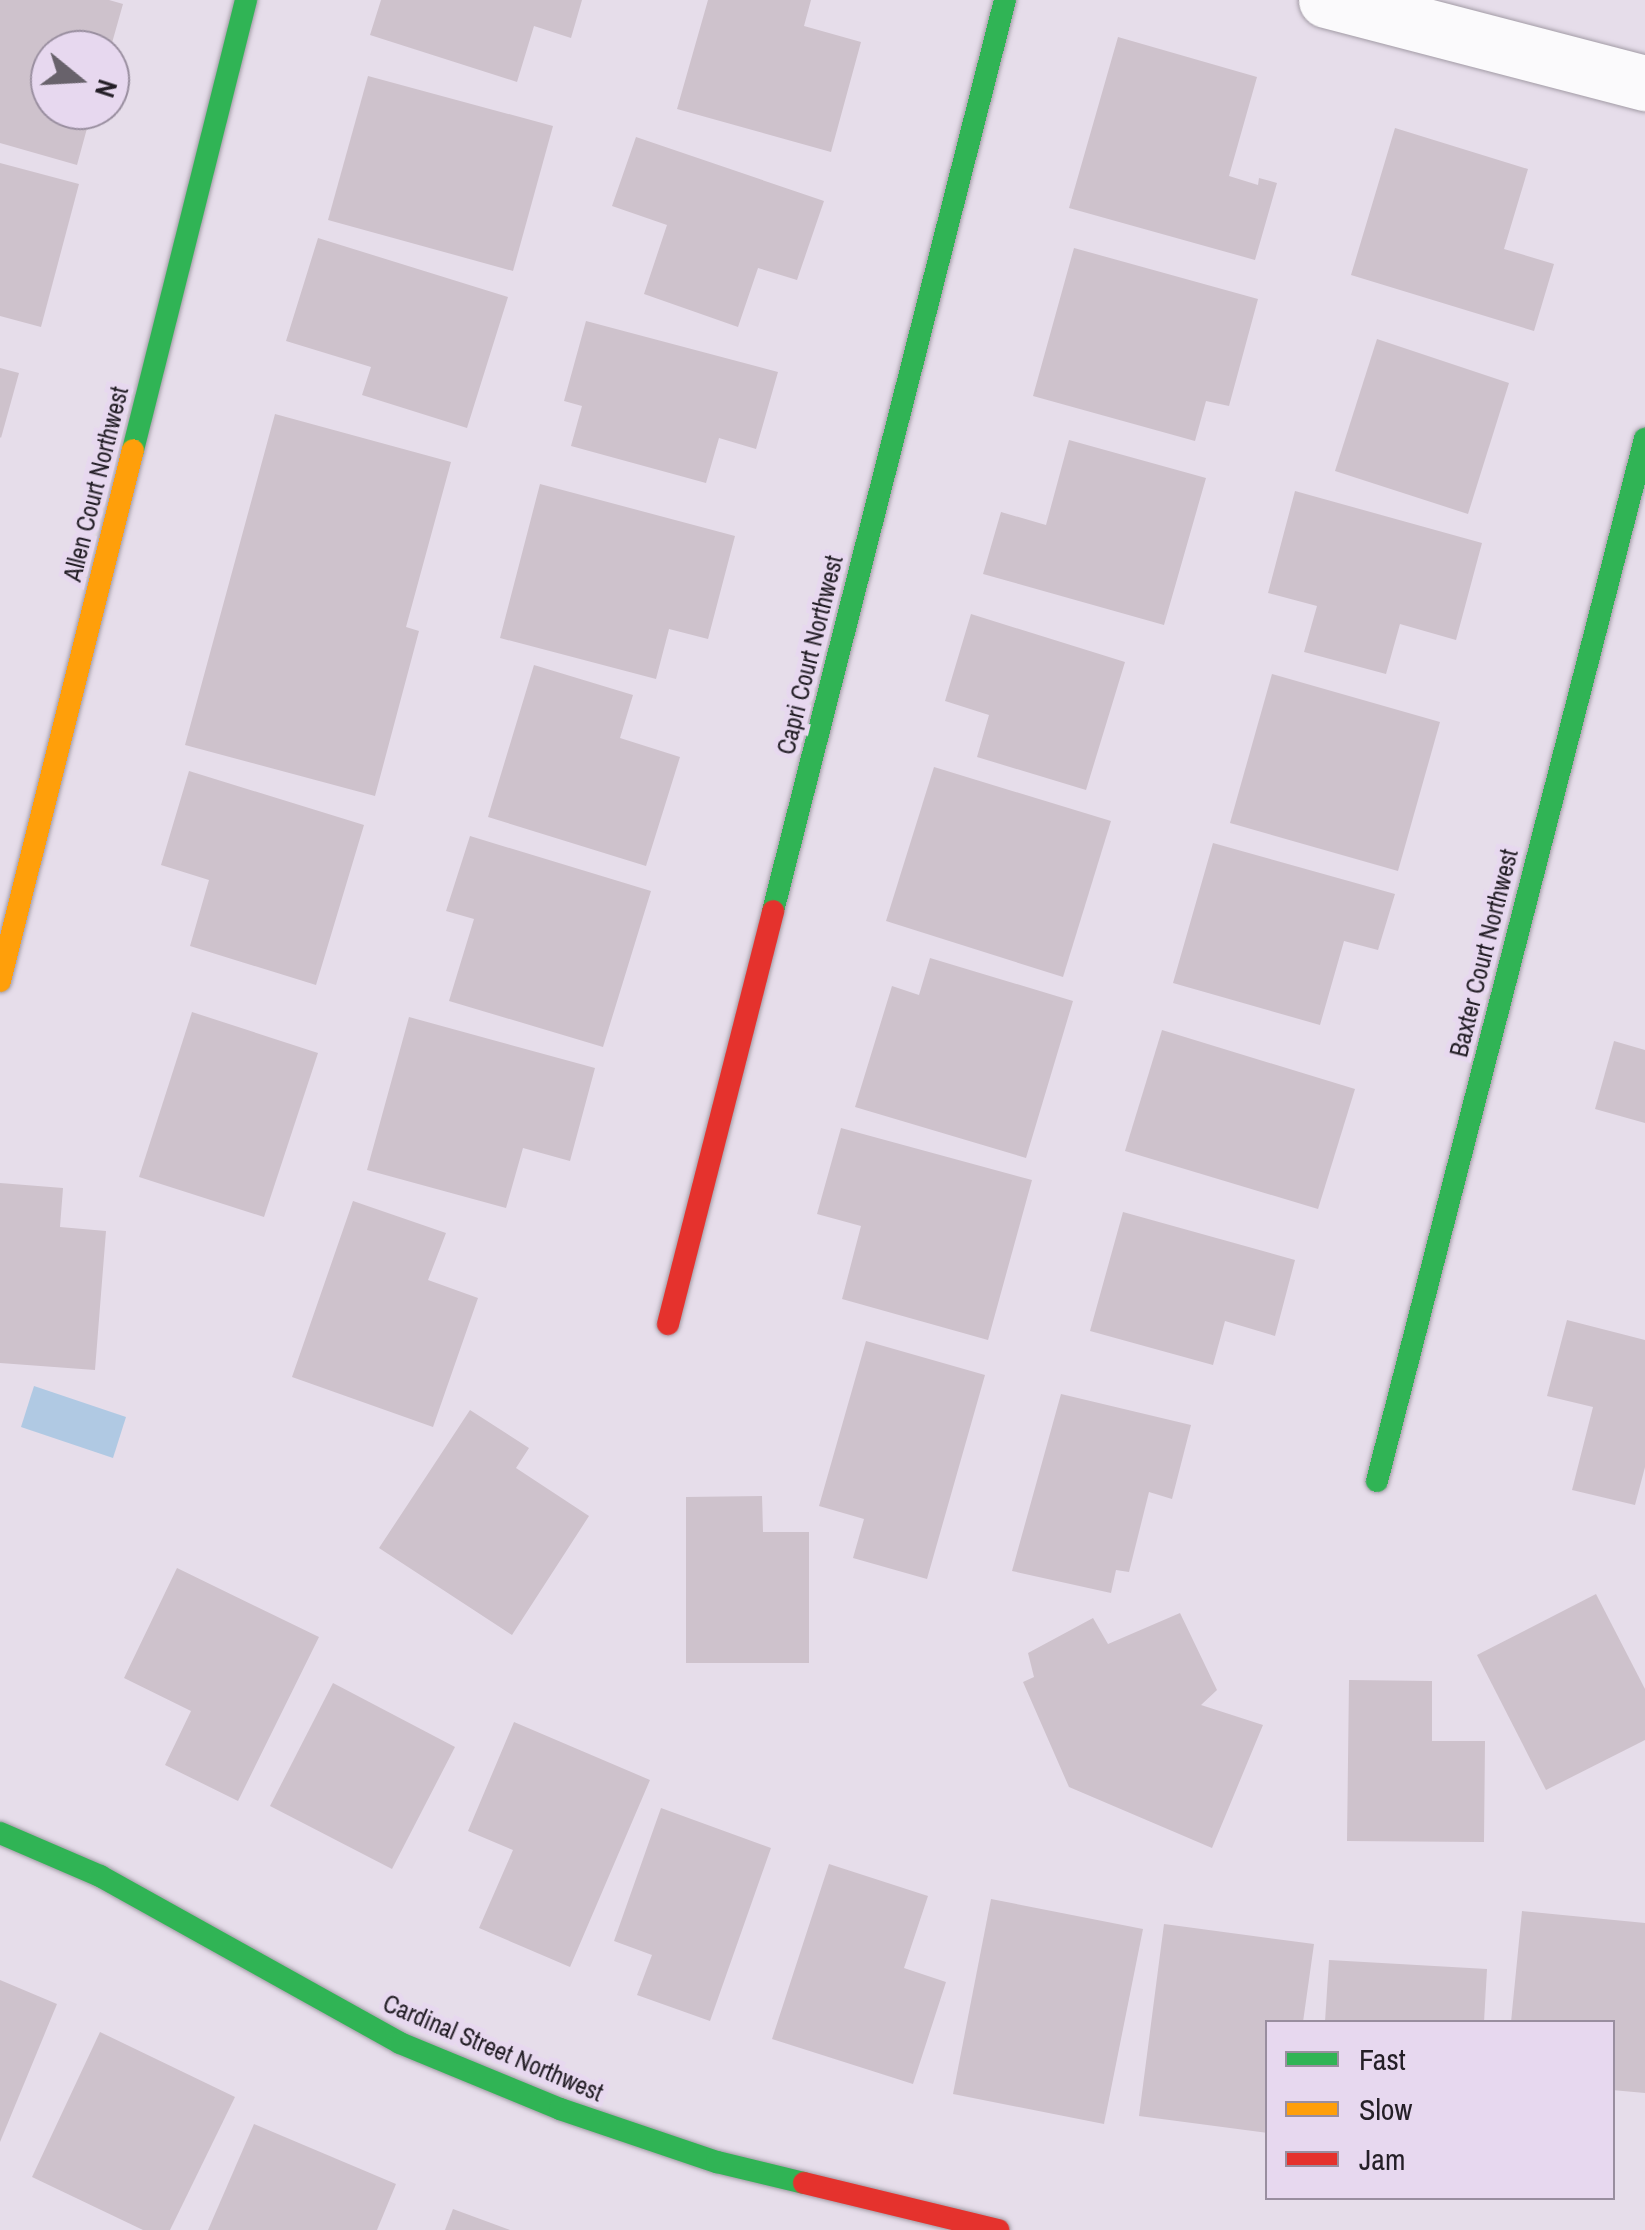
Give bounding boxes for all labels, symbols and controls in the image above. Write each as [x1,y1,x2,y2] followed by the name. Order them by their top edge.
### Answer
[30,30,130,130] north arrow
[86,75,127,102] text: N
[57,384,135,584] street label: Allen Court Northwest
[771,552,849,758] street label: Capri Court Northwest
[1444,846,1524,1060] street label: Baxter Court Northwest
[379,1988,607,2108] street label: Cardinal Street Northwest
[1265,2020,1615,2200] legend
[1359,2039,1406,2079] text: Fast
[1359,2089,1412,2129] text: Slow
[1359,2139,1405,2179] text: Jam

